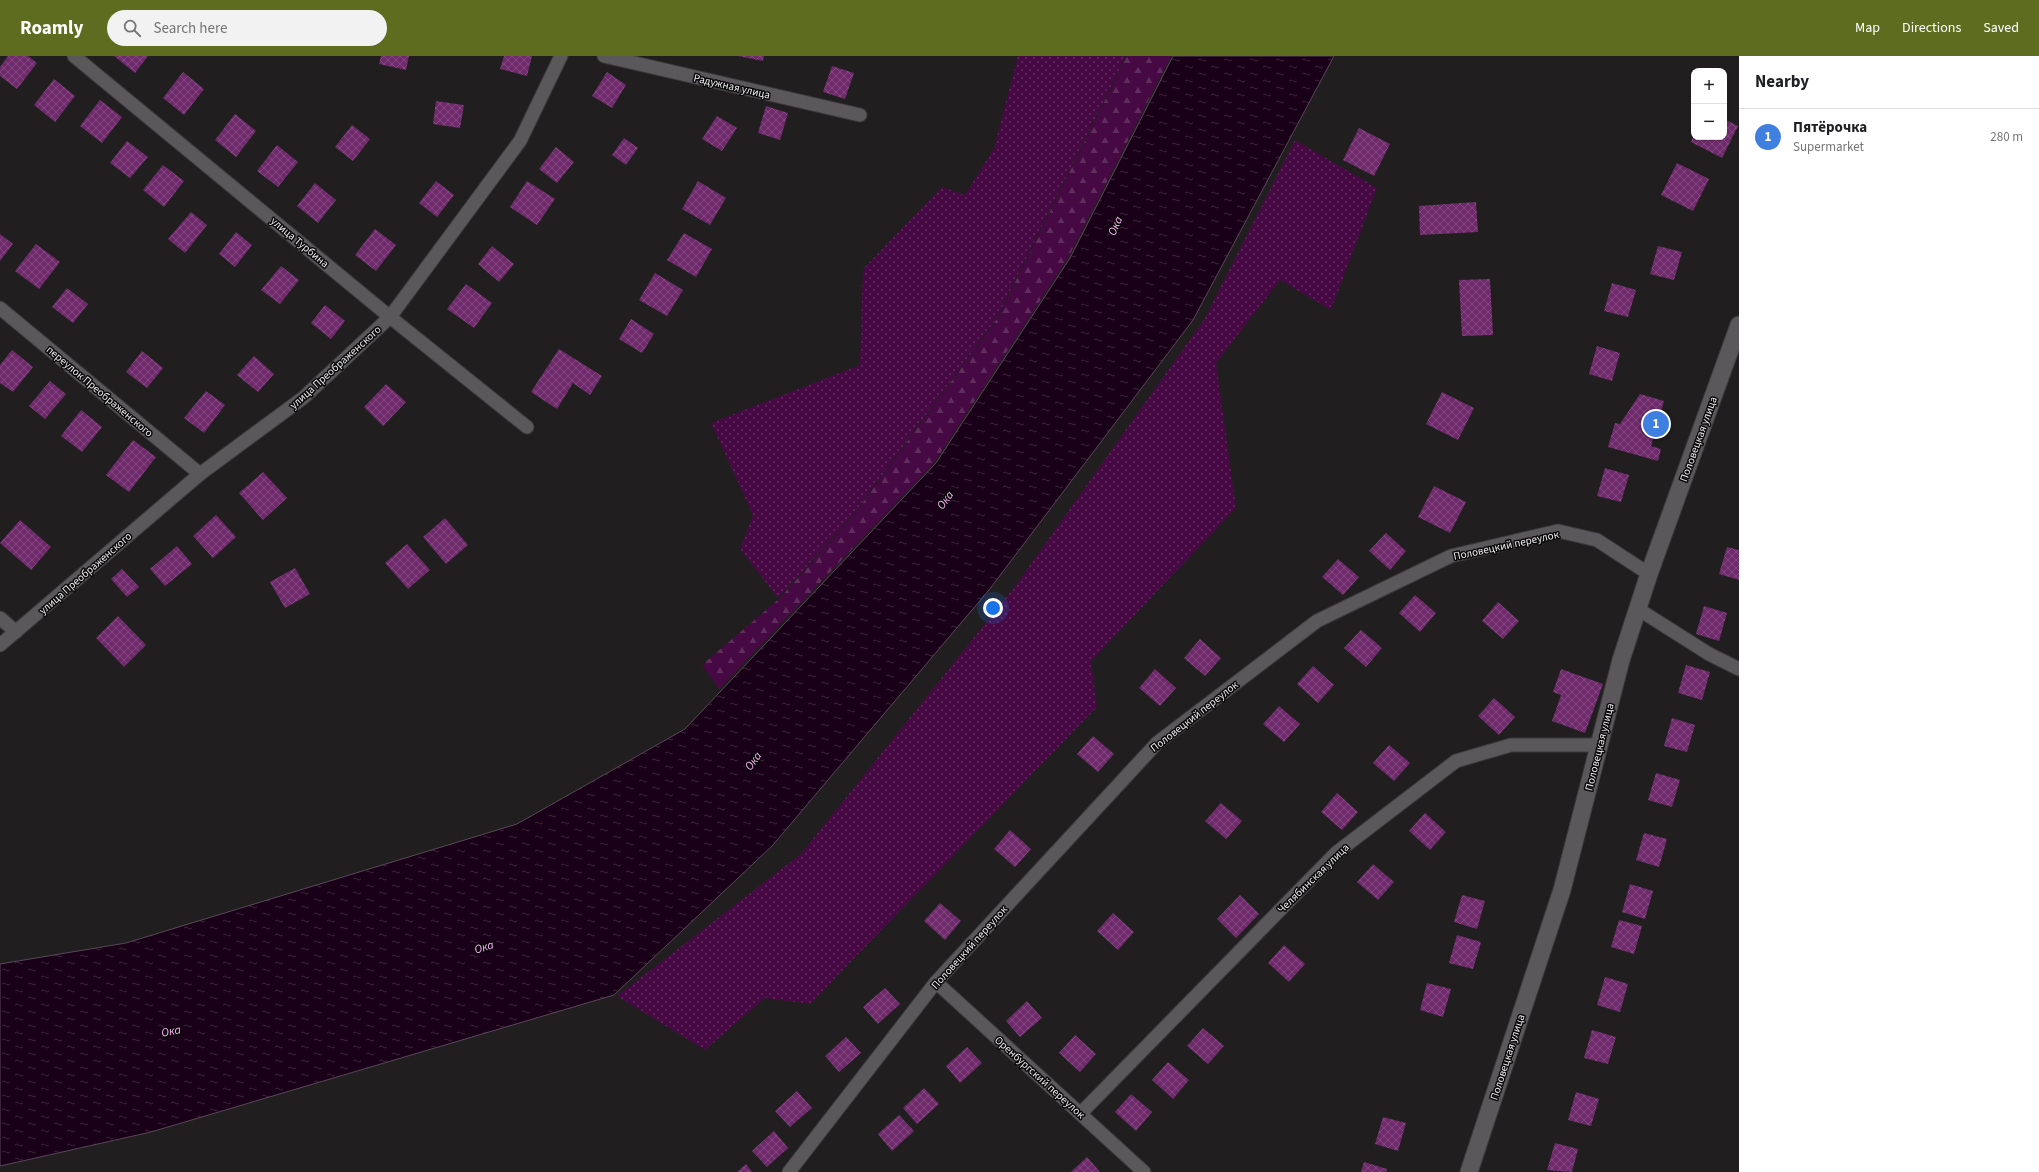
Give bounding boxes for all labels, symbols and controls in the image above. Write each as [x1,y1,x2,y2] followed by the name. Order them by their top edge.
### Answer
[107,10,387,46] search box
[20,15,83,42] text: Roamly
[121,17,143,39] icon: search
[153,18,227,39] text: Search here
[1855,18,1880,38] text: Map
[1902,18,1961,38] text: Directions
[1983,18,2019,38] text: Saved
[1691,68,1727,140] map controls
[1691,68,1727,104] button: +
[692,70,772,103] street label: Радужная улица
[1755,70,1809,94] text: Nearby
[1691,104,1727,140] button: −
[1793,117,1867,138] text: Пятёрочка
[1765,128,1771,146] text: 1
[1990,128,2023,146] text: 280 m
[1793,138,1864,156] text: Supermarket
[1104,213,1127,239] water label: Ока
[267,214,332,271] street label: улица Турбина
[286,322,384,413] street label: улица Преображенского
[43,342,156,441] street label: переулок Преображенского
[1676,394,1721,484] street label: Половецкая улица
[1643,409,1669,439] pin: 1
[933,487,958,513] water label: Ока
[1452,527,1561,564] street label: Половецкий переулок
[36,529,135,618] street label: улица Преображенского
[983,598,1003,618] your location
[1147,677,1242,755] street label: Половецкий переулок
[1581,702,1618,792] street label: Половецкая улица
[741,748,766,774] water label: Ока
[1274,840,1353,917] street label: Челябинская улица
[928,902,1011,992] street label: Половецкий переулок
[472,936,497,958] water label: Ока
[1486,1012,1528,1102] street label: Половецкая улица
[160,1021,183,1042] water label: Ока
[991,1033,1088,1122] street label: Оренбургский переулок

